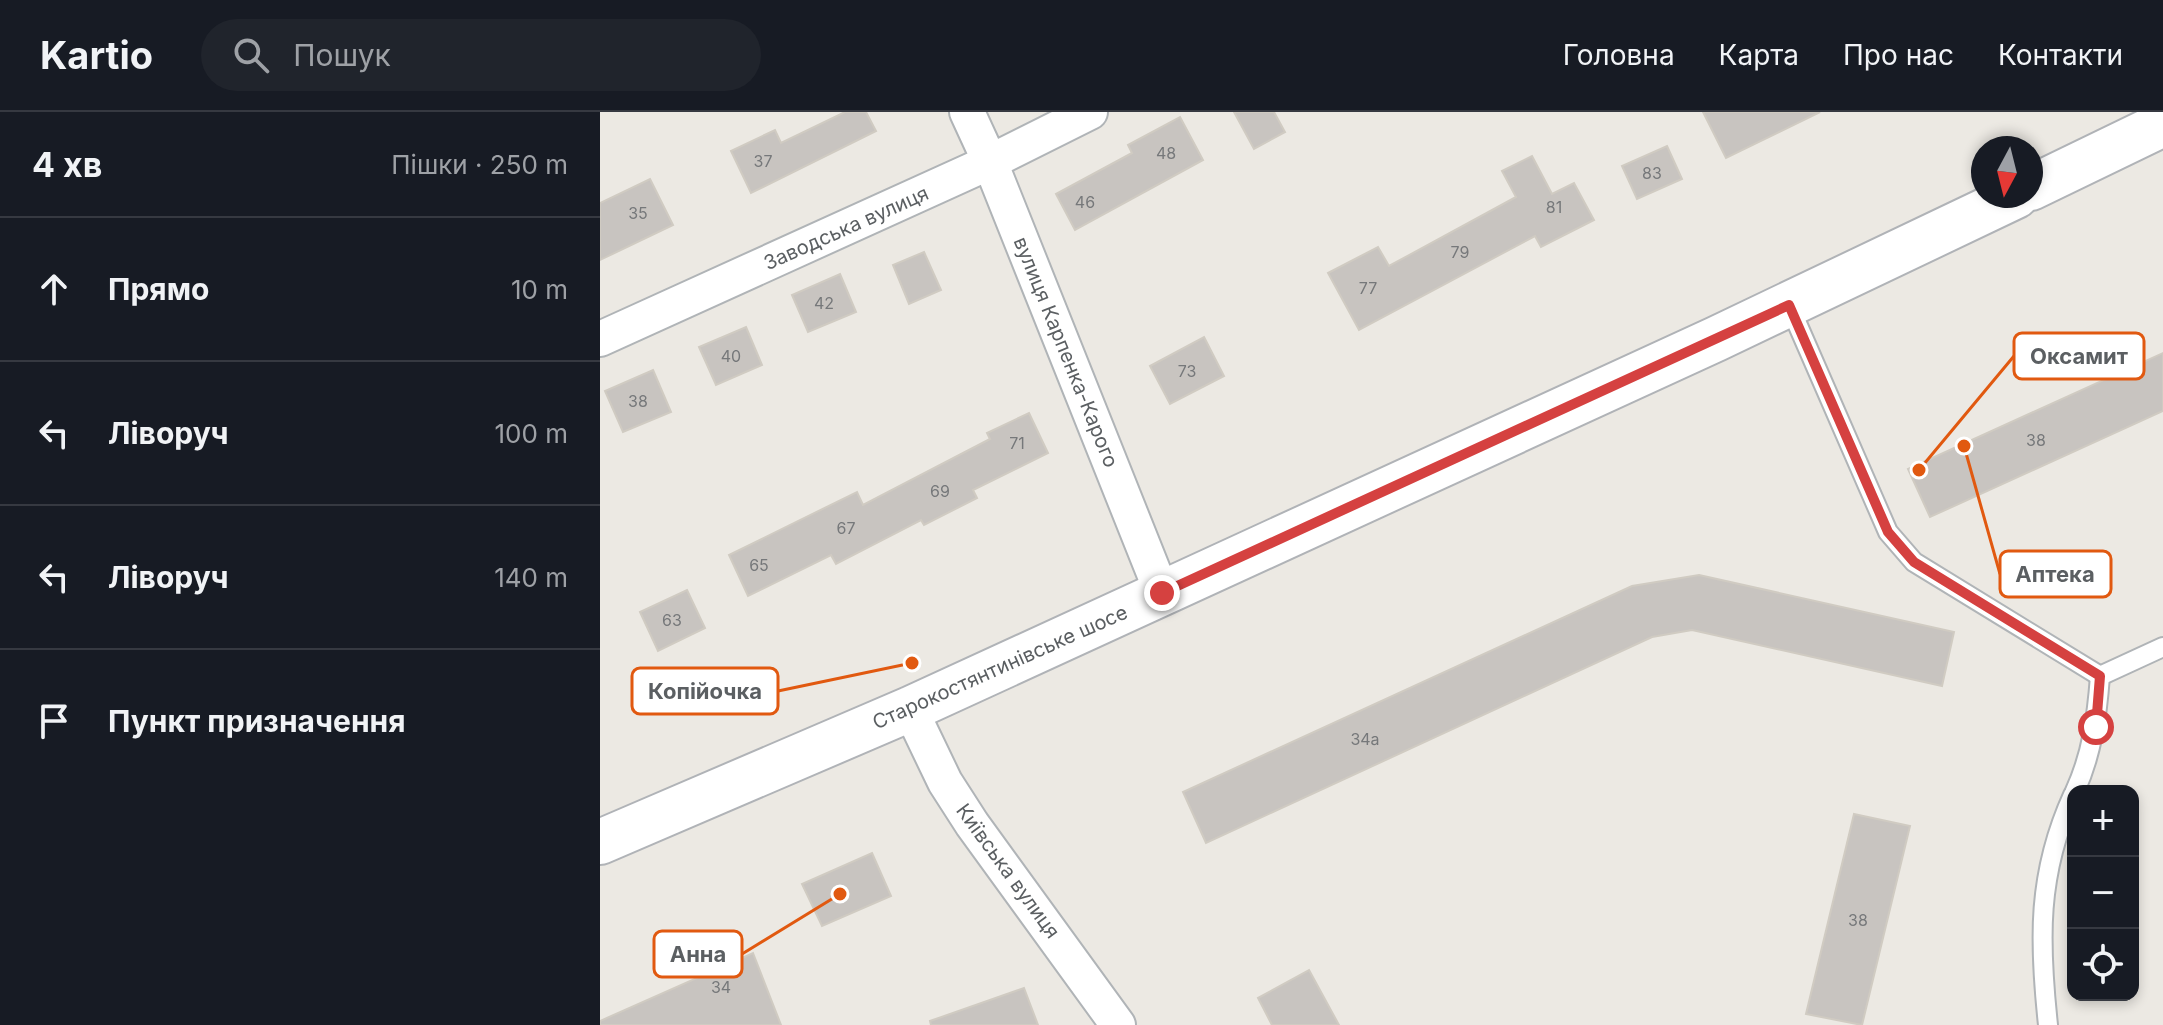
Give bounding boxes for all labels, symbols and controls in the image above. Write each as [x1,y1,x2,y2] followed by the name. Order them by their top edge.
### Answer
[201,19,761,91] search box
[40,32,153,78] text: Kartio
[229,33,273,77] icon: search
[293,37,391,73] text: Пошук
[1563,38,1675,72] text: Головна
[1719,38,1799,72] text: Карта
[1843,38,1954,72] text: Про нас
[1998,38,2123,72] text: Контакти
[1971,136,2043,208] north arrow
[1156,143,1176,163] house number: 48
[32,144,102,185] text: 4 хв
[391,149,568,180] text: Пішки · 250 m
[754,151,772,171] house number: 37
[1642,163,1662,183] house number: 83
[760,181,932,275] street label: Заводська вулиця
[1075,192,1095,212] house number: 46
[1546,197,1562,217] house number: 81
[628,203,648,223] house number: 35
[1009,233,1123,471] street label: вулиця Карпенка-Карого
[1451,242,1469,262] house number: 79
[32,267,76,311] icon: ahead
[108,271,209,307] text: Прямо
[511,274,568,305] text: 10 m
[1359,278,1377,298] house number: 77
[814,293,834,313] house number: 42
[2014,333,2144,379] callout: Оксамит
[2030,343,2128,369] text: Оксамит
[721,346,741,366] house number: 40
[1178,361,1196,381] house number: 73
[628,391,648,411] house number: 38
[32,411,76,455] icon: left
[108,415,228,451] text: Ліворуч
[495,418,568,449] text: 100 m
[2026,430,2046,450] house number: 38
[1009,433,1025,453] house number: 71
[930,481,950,501] house number: 69
[837,518,855,538] house number: 67
[2000,551,2111,597] callout: Аптека
[32,555,76,599] icon: left
[749,555,769,575] house number: 65
[108,559,228,595] text: Ліворуч
[2015,561,2095,587] text: Аптека
[494,562,568,593] text: 140 m
[1144,575,1180,611] route end
[869,600,1131,734] street label: Старокостянтинівське шосе
[662,610,682,630] house number: 63
[632,668,778,714] callout: Копійочка
[648,678,762,704] text: Копійочка
[32,699,76,743] icon: arrive
[108,703,406,739] text: Пункт призначення
[2078,709,2114,745] route start
[1350,729,1380,749] house number: 34а
[2067,785,2139,1001] map controls
[2067,785,2139,857] button: +
[951,799,1065,943] street label: Київська вулиця
[2067,857,2139,929] button: −
[1848,910,1868,930] house number: 38
[2067,929,2139,1001] button: locate
[654,931,742,977] callout: Анна
[670,941,726,967] text: Анна
[711,977,731,997] house number: 34

